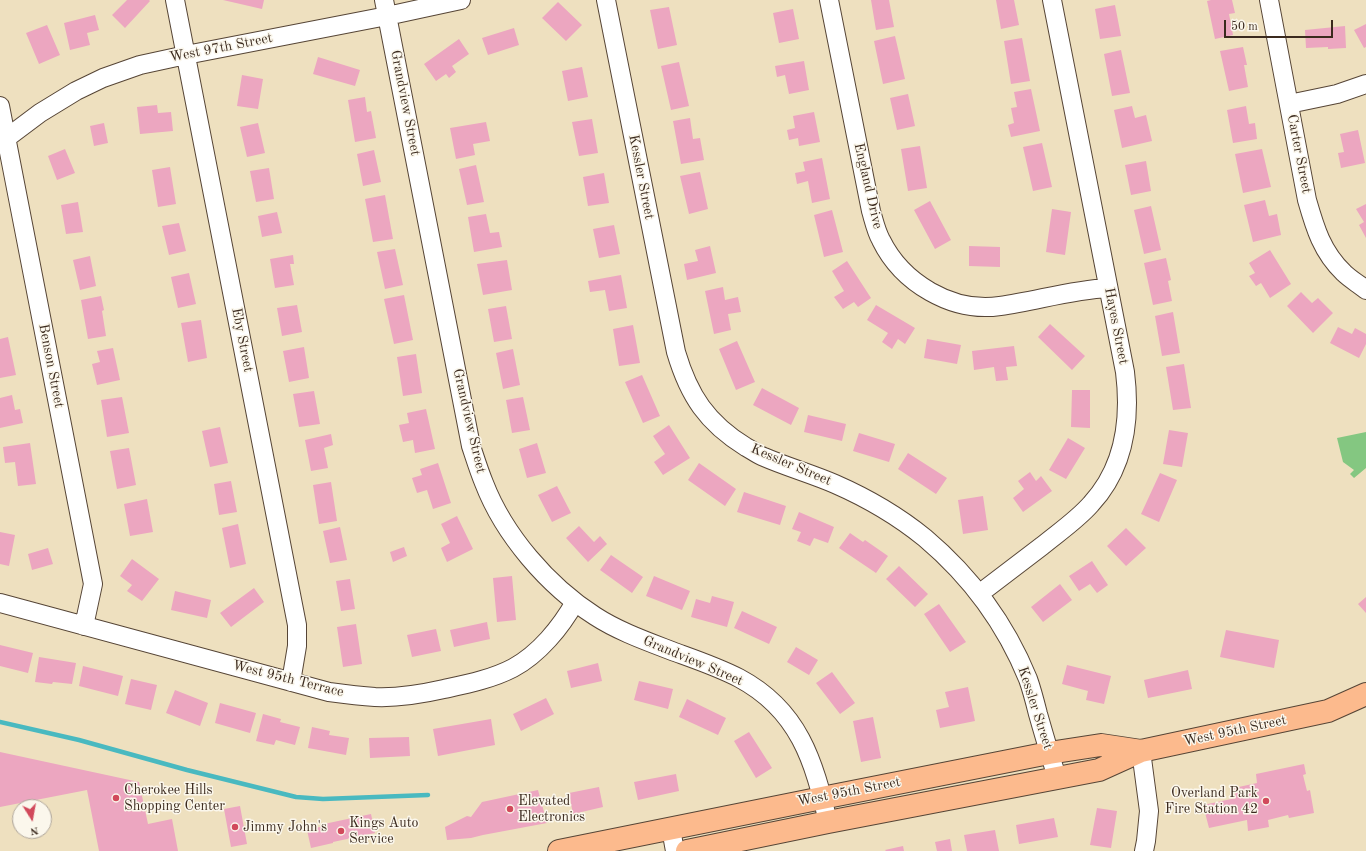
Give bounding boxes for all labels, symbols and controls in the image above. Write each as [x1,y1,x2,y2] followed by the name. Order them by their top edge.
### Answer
[1226,12,1335,38] scale bar
[1231,21,1258,33] text: 50 m
[168,30,274,66] street label: West 97th Street
[387,49,423,157] street label: Grandview Street
[1283,113,1315,195] street label: Carter Street
[625,133,657,221] street label: Kessler Street
[850,141,886,231] street label: England Drive
[1100,286,1132,366] street label: Hayes Street
[228,306,256,374] street label: Eby Street
[35,323,67,409] street label: Benson Street
[449,367,489,475] street label: Grandview Street
[748,440,834,490] street label: Kessler Street
[640,632,746,690] street label: Grandview Street
[231,657,345,701] street label: West 95th Terrace
[1014,664,1056,752] street label: Kessler Street
[1182,712,1288,750] street label: West 95th Street
[796,774,902,810] street label: West 95th Street
[124,782,225,814] place label: Cherokee Hills Shopping Center
[1165,785,1258,818] place label: Overland Park Fire Station 42
[111,793,121,803] marker: Cherokee Hills Shopping Center
[518,793,585,826] place label: Elevated Electronics
[1261,796,1271,806] marker: Overland Park Fire Station 42
[12,799,52,839] north arrow
[505,804,515,814] marker: Elevated Electronics
[349,815,418,848] place label: Kings Auto Service
[243,819,327,835] place label: Jimmy John's
[230,822,240,832] marker: Jimmy John's
[29,824,39,836] text: N
[336,826,346,836] marker: Kings Auto Service

